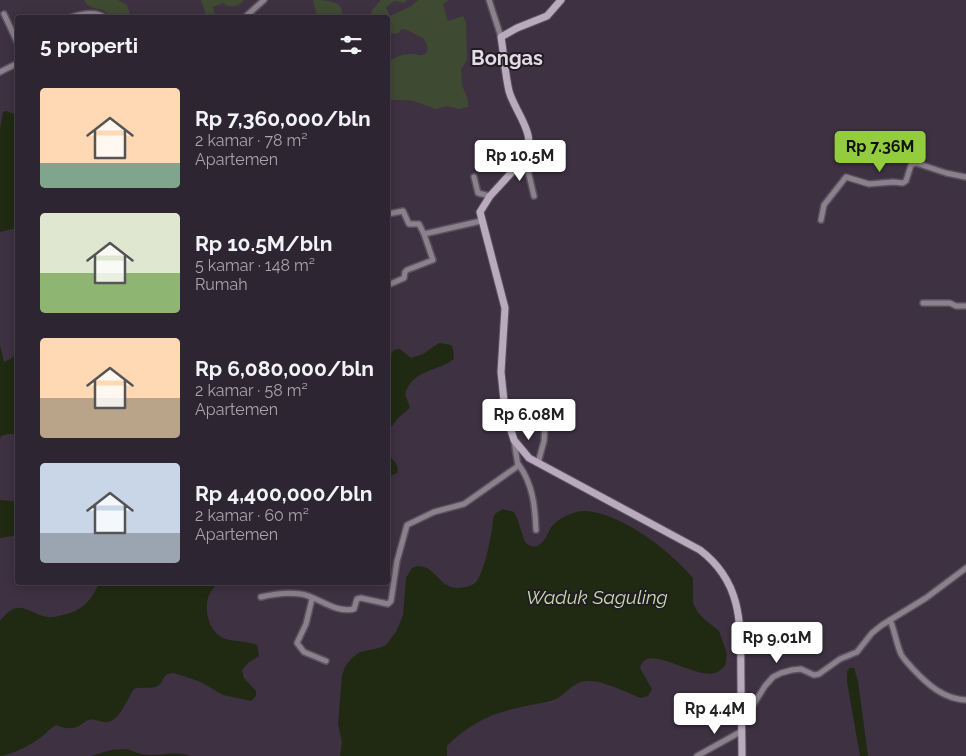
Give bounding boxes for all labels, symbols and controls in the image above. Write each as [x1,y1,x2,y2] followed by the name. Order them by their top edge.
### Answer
[337,31,365,59] icon: filters
[40,33,138,58] text: 5 properti
[471,46,543,70] district label: Bongas
[195,106,371,131] text: Rp 7,360,000/bln
[80,108,140,168] icon: home
[828,130,932,173] pin: Rp 7.36M
[195,131,307,150] text: 2 kamar · 78 m²
[846,137,914,156] text: Rp 7.36M
[468,140,572,182] pin: Rp 10.5M
[486,146,554,165] text: Rp 10.5M
[195,150,278,169] text: Apartemen
[195,231,332,256] text: Rp 10.5M/bln
[80,233,140,293] icon: home
[195,256,315,275] text: 5 kamar · 148 m²
[195,275,248,294] text: Rumah
[195,356,374,381] text: Rp 6,080,000/bln
[80,358,140,418] icon: home
[195,381,308,400] text: 2 kamar · 58 m²
[477,398,581,441] pin: Rp 6.08M
[195,400,278,419] text: Apartemen
[493,405,565,424] text: Rp 6.08M
[195,481,373,506] text: Rp 4,400,000/bln
[80,483,140,543] icon: home
[195,506,309,525] text: 2 kamar · 60 m²
[195,525,278,544] text: Apartemen
[526,586,668,608] water label: Waduk Saguling
[725,622,829,664] pin: Rp 9.01M
[742,628,812,647] text: Rp 9.01M
[669,692,761,735] pin: Rp 4.4M
[685,699,745,718] text: Rp 4.4M

